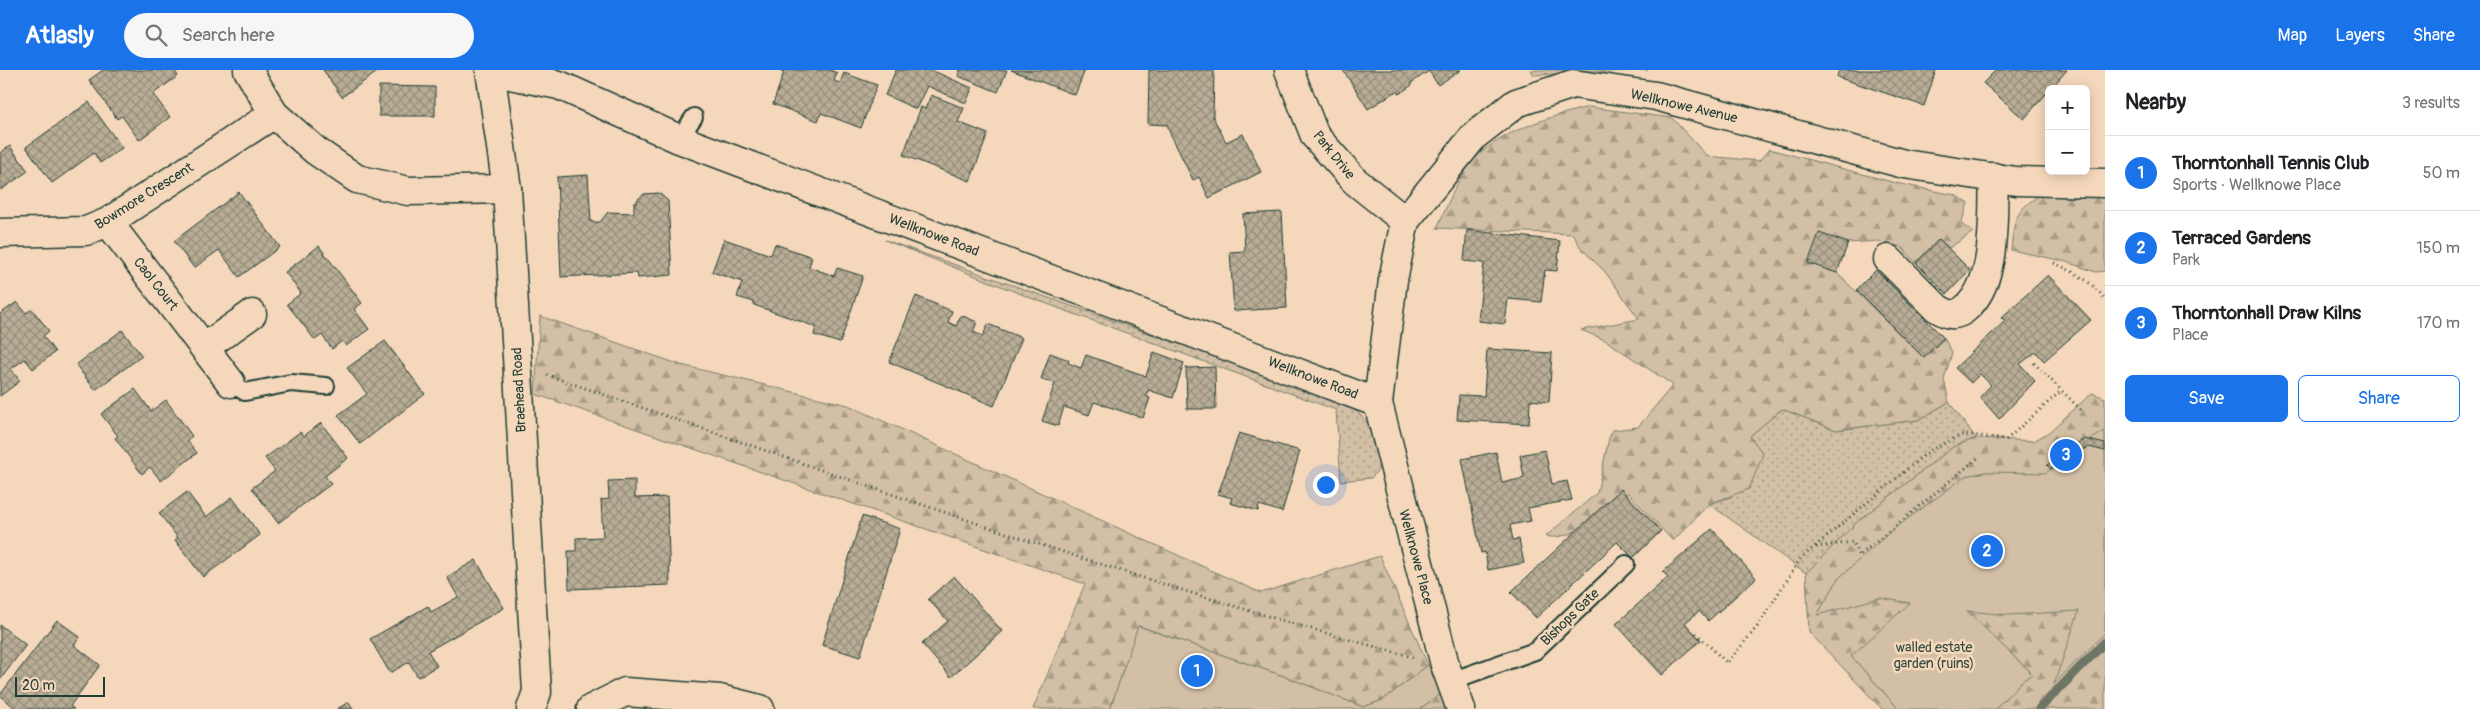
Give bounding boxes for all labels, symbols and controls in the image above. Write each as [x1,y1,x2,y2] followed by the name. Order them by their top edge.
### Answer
[124,13,474,58] search box
[25,21,94,50] text: Atlasly
[142,21,170,49] icon: search
[182,23,275,47] text: Search here
[2278,24,2307,47] text: Map
[2335,24,2385,47] text: Layers
[2413,24,2455,47] text: Share
[1629,85,1739,127] street label: Wellknowe Avenue
[2045,85,2090,175] map controls
[2045,85,2090,130] button: +
[2125,89,2186,116] text: Nearby
[2402,93,2460,113] text: 3 results
[1309,127,1359,183] street label: Park Drive
[2045,130,2090,175] button: −
[2172,151,2369,175] text: Thorntonhall Tennis Club
[92,159,197,233] street label: Bowmore Crescent
[2138,163,2144,183] text: 1
[2423,163,2460,183] text: 50 m
[2172,175,2341,195] text: Sports · Wellknowe Place
[886,210,982,260] street label: Wellknowe Road
[2172,226,2311,250] text: Terraced Gardens
[2137,238,2145,258] text: 2
[2416,238,2460,258] text: 150 m
[2172,250,2200,270] text: Park
[130,254,182,314] street label: Caol Court
[2172,301,2361,325] text: Thorntonhall Draw Kilns
[2137,313,2145,333] text: 3
[2417,313,2460,333] text: 170 m
[2172,325,2208,345] text: Place
[508,347,530,433] street label: Braehead Road
[1265,353,1361,403] street label: Wellknowe Road
[2125,375,2288,422] button: Save
[2298,375,2460,422] button: Share
[2050,436,2082,474] pin: 3
[1313,472,1339,498] your location
[1395,508,1437,607] street label: Wellknowe Place
[1971,532,2003,570] pin: 2
[1537,585,1603,649] street label: Bishops Gate
[1894,639,1974,672] park label: walled estate garden (ruins)
[1181,652,1213,690] pin: 1
[15,674,105,697] scale bar
[22,677,55,694] text: 20 m

